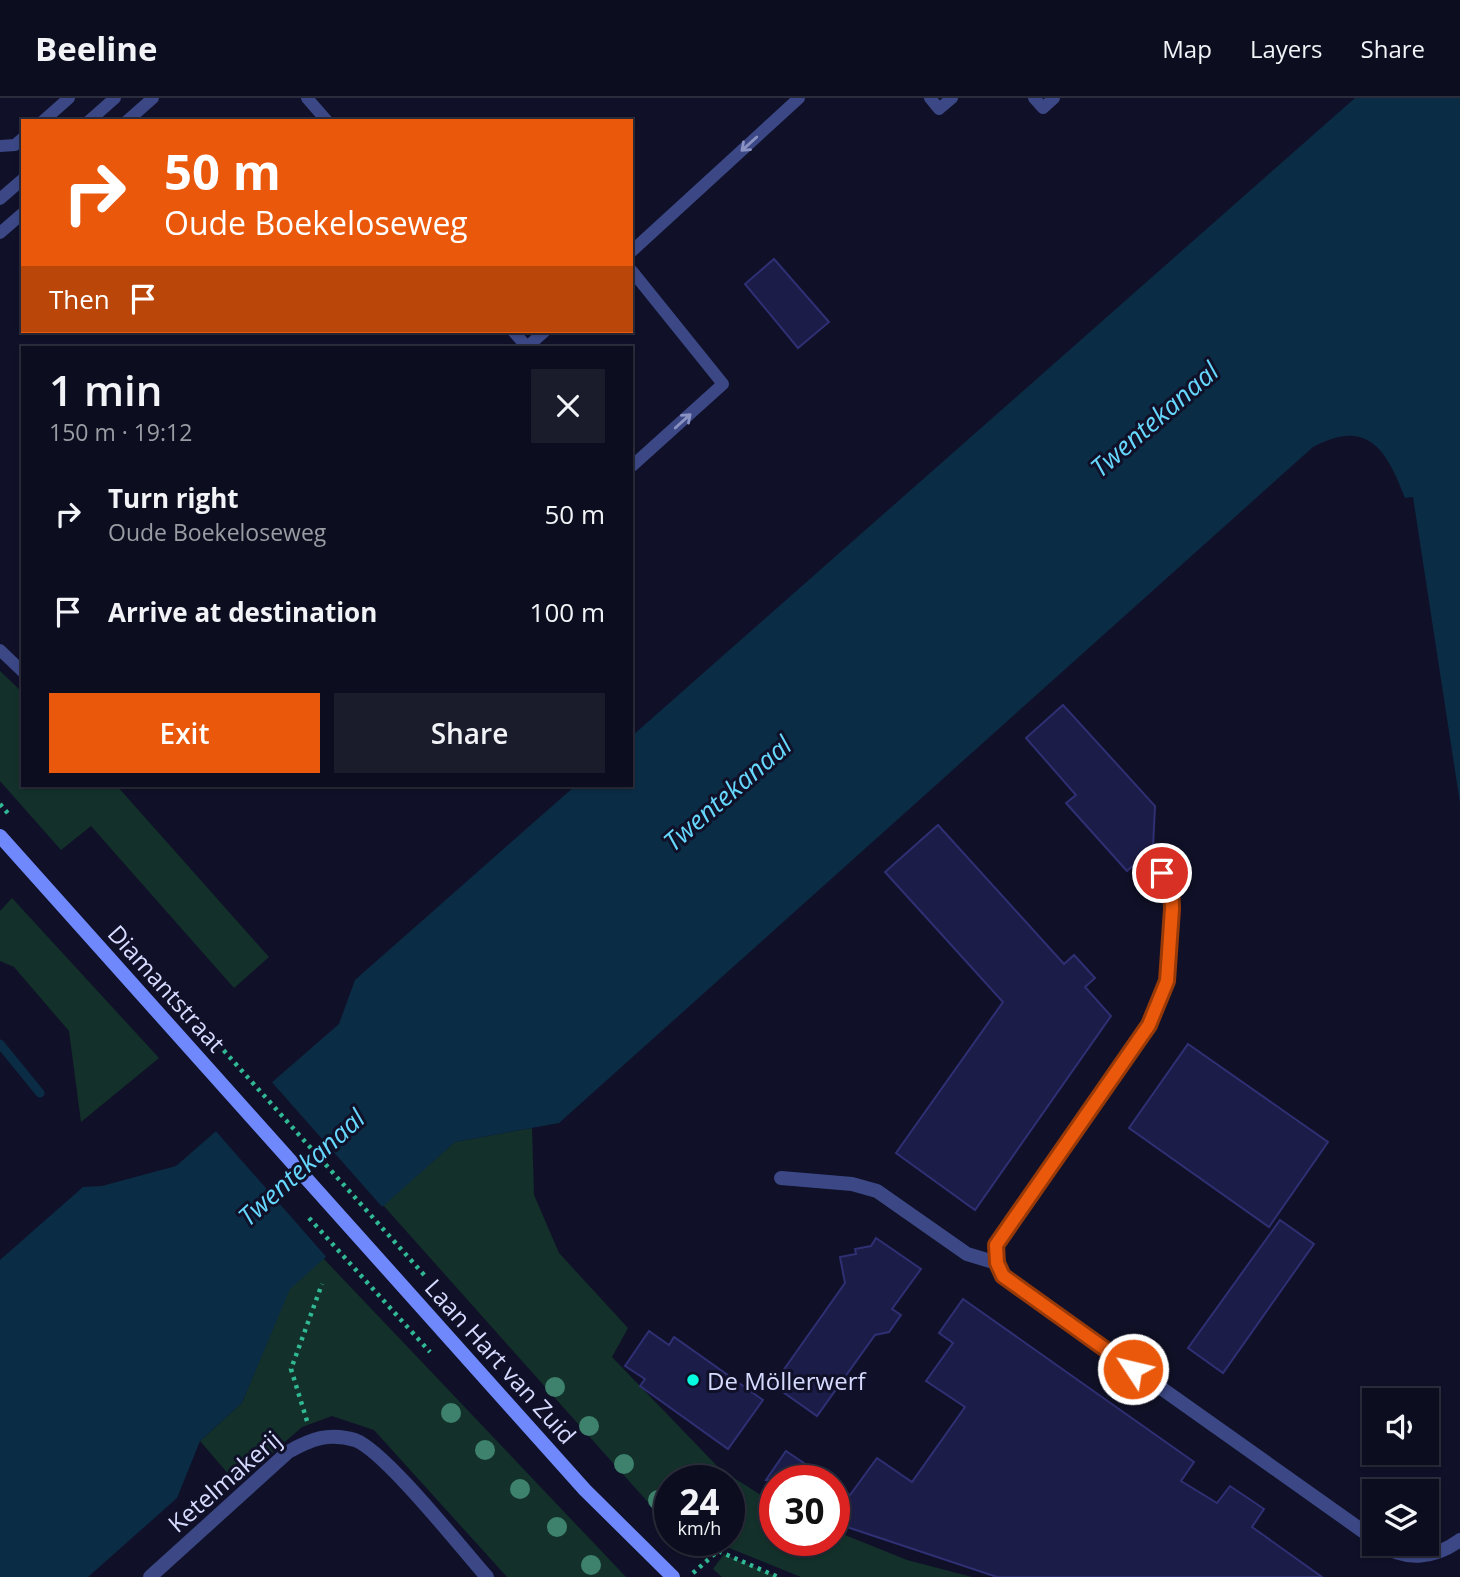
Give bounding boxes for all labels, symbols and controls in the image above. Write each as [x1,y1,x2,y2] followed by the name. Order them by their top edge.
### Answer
[35,26,158,71] text: Beeline
[1162,32,1212,65] text: Map
[1250,32,1323,65] text: Layers
[1361,32,1425,65] text: Share
[740,136,758,152] one-way arrow
[164,138,281,204] text: 50 m
[49,147,140,238] icon: right
[164,201,468,244] text: Oude Boekeloseweg
[124,280,162,318] icon: arrive
[49,281,110,317] text: Then
[1082,352,1227,485] water label: Twentekanaal
[49,361,162,418] text: 1 min
[531,369,605,443] button: close
[673,413,691,429] one-way arrow
[49,416,192,448] text: 150 m · 19:12
[108,480,239,516] text: Turn right
[49,495,87,533] icon: right
[544,496,605,532] text: 50 m
[108,516,326,548] text: Oude Boekeloseweg
[49,593,87,631] icon: arrive
[108,594,377,630] text: Arrive at destination
[530,594,605,630] text: 100 m
[49,693,320,773] button: Exit
[334,693,605,773] button: Share
[655,726,800,859] water label: Twentekanaal
[1132,843,1192,903] pin
[1143,854,1181,892] icon: arrive
[101,917,233,1059] street label: Diamantstraat
[230,1099,373,1234] water label: Twentekanaal
[418,1271,584,1451] street label: Laan Hart van Zuid
[1096,1332,1170,1406] position arrow
[707,1364,867,1397] place label: De Möllerwerf
[685,1372,701,1388] marker: De Möllerwerf
[1362,1388,1439,1556] map controls
[1362,1388,1439,1465] button: sound
[160,1423,288,1539] street label: Ketelmakerij
[759,1465,850,1556] speed limit sign: 30
[679,1478,720,1525] text: 24
[1362,1479,1439,1556] button: layers
[678,1516,721,1540] text: km/h

